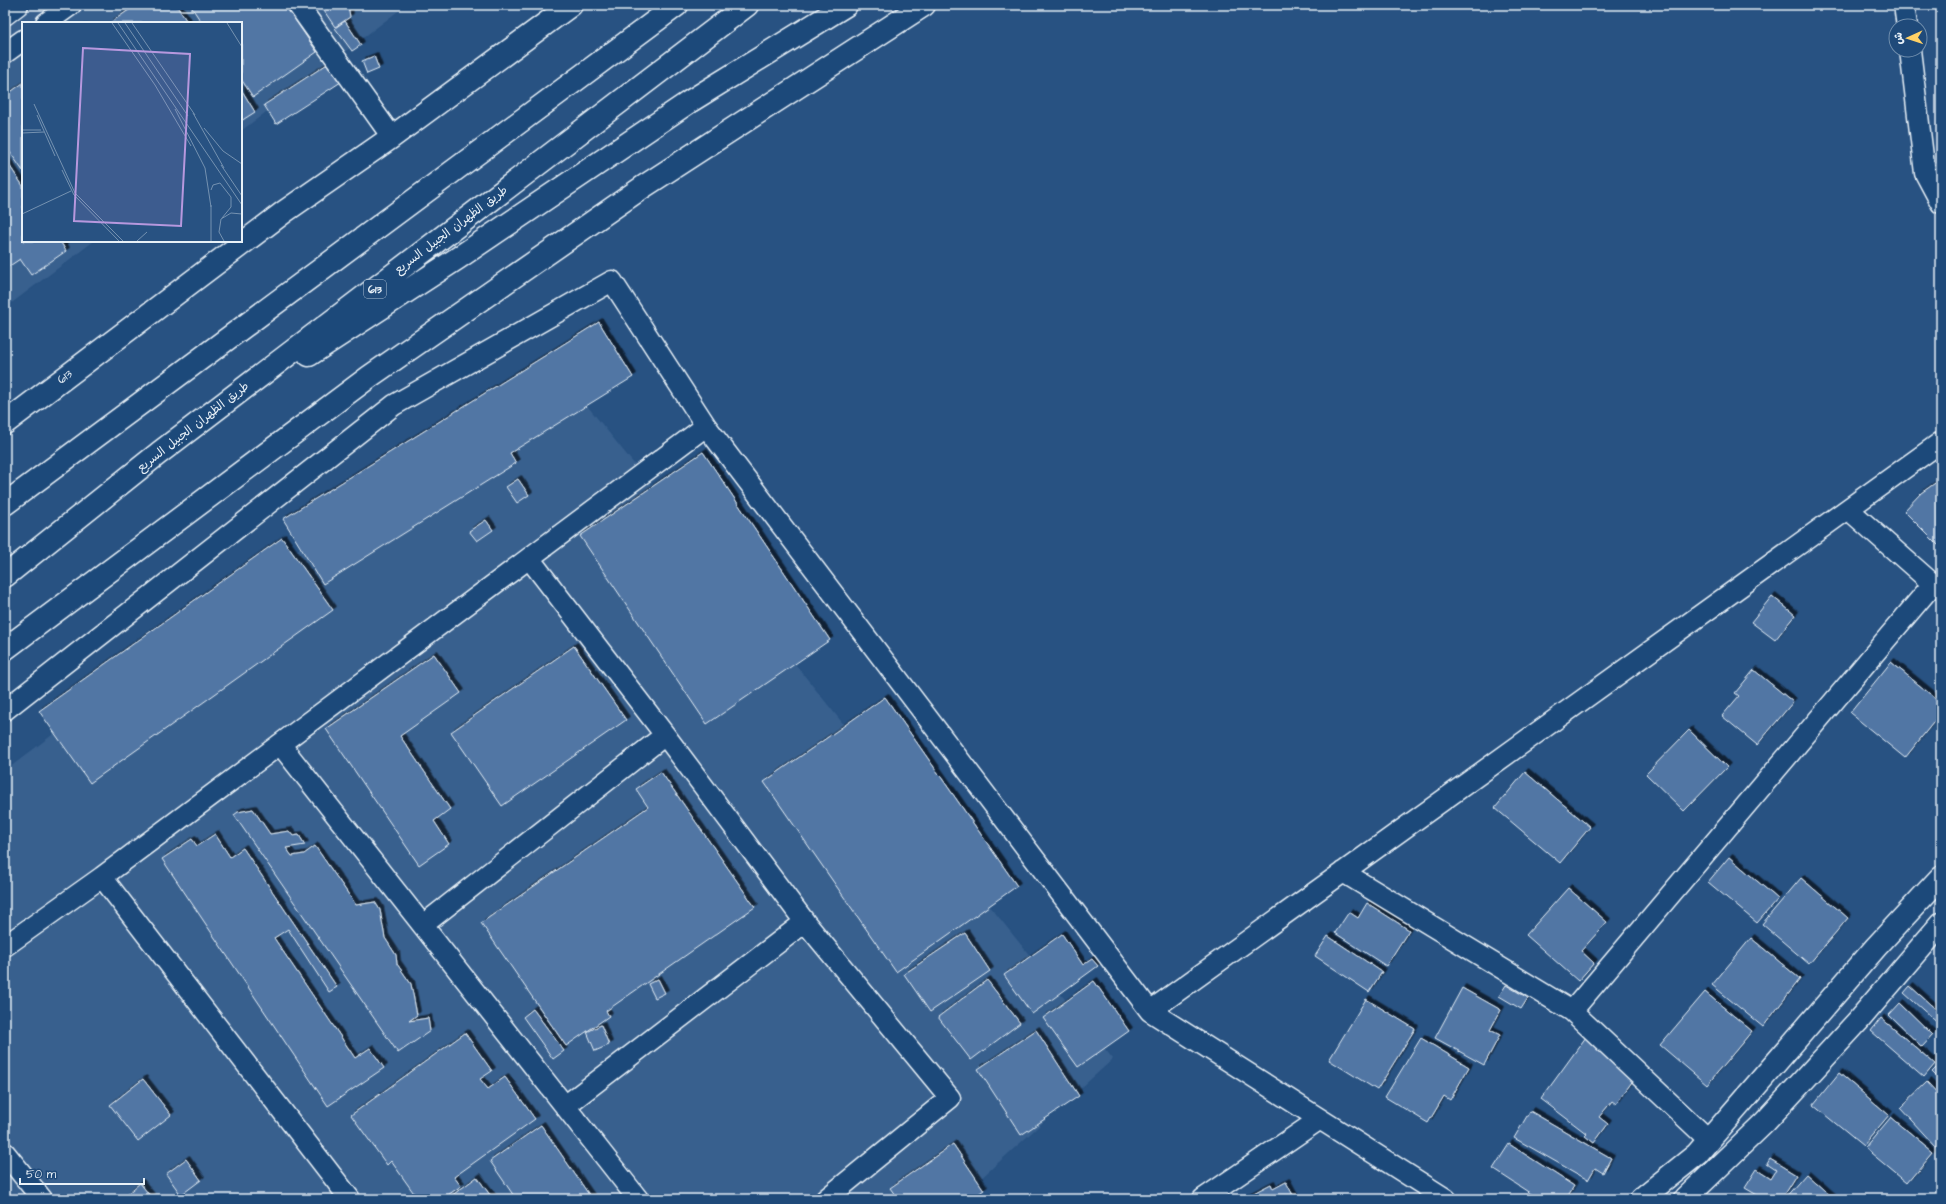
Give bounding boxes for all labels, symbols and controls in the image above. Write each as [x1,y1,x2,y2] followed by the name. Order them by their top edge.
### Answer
[1888,18,1928,58] north arrow
[22,22,242,242] inset map
[1891,32,1906,45] text: ش
[391,182,511,278] street label: طريق الظهران الجبيل السريع
[364,280,386,298] road number: 613
[54,366,76,388] street label: 613
[133,378,253,476] street label: طريق الظهران الجبيل السريع
[20,1160,144,1186] scale bar
[26,1166,57,1183] text: 50 m

